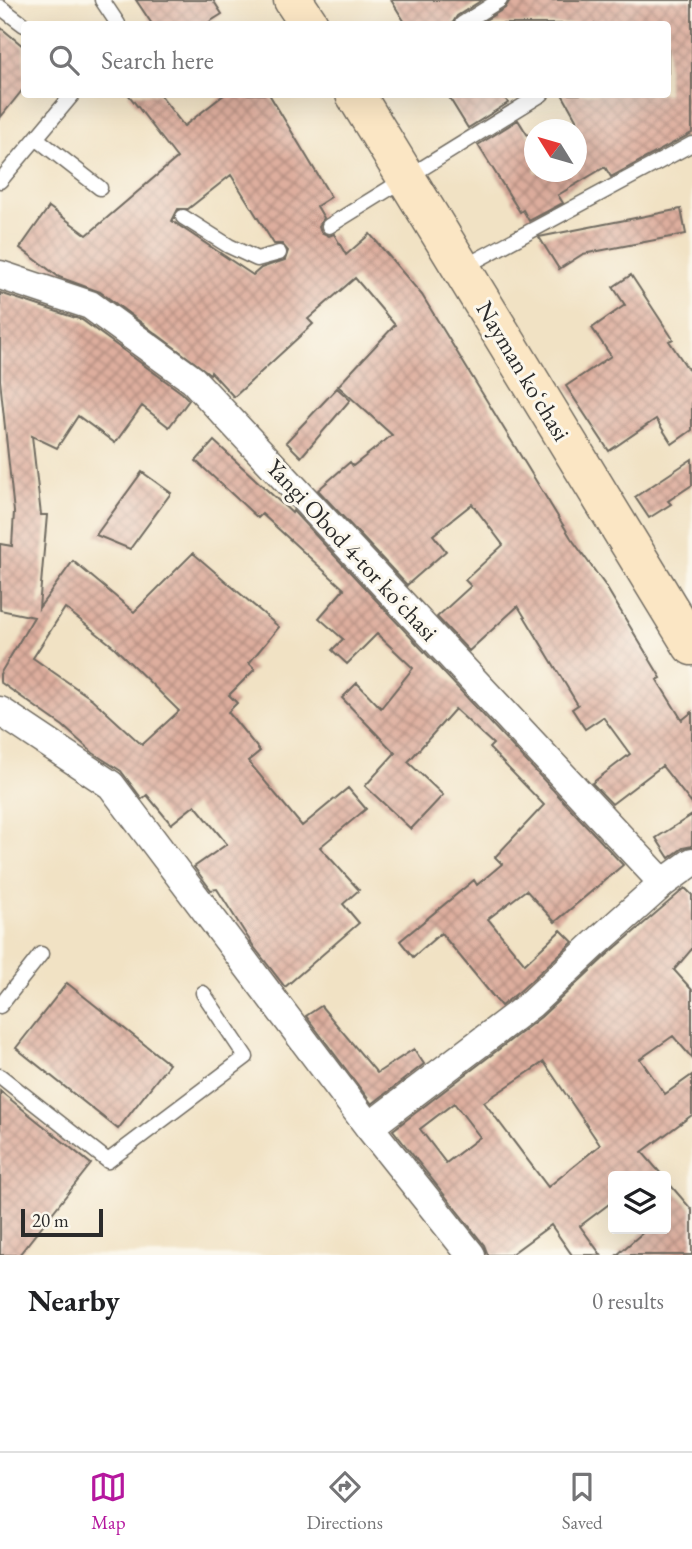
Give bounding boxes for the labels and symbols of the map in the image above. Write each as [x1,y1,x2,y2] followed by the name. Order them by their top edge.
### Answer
[524,119,587,182] north arrow
[469,295,577,446] street label: Nayman koʻchasi
[260,452,445,647] street label: Yangi Obod 4-tor koʻchasi
[21,1206,103,1238] scale bar

